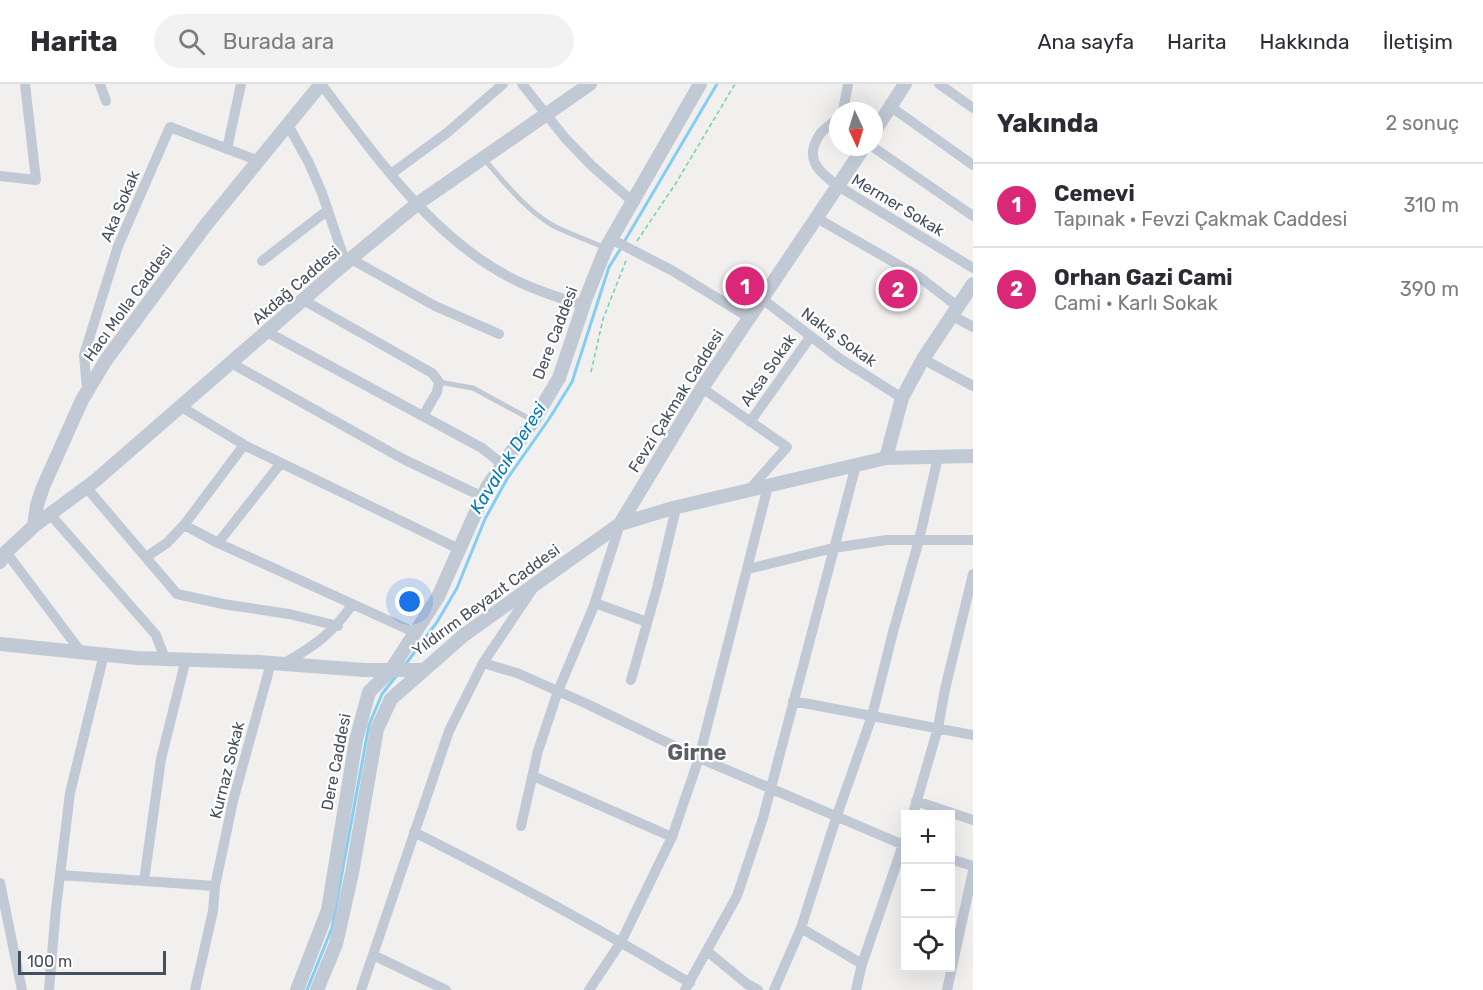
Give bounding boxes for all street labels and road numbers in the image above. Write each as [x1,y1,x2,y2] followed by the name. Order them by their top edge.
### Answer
[96,167,144,245] street label: Aka Sokak
[848,170,948,241] street label: Mermer Sokak
[80,241,176,365] street label: Hacı Molla Caddesi
[248,242,344,328] street label: Akdağ Caddesi
[529,284,581,382] street label: Dere Caddesi
[798,303,881,371] street label: Nakış Sokak
[624,326,728,476] street label: Fevzi Çakmak Caddesi
[736,330,800,410] street label: Aksa Sokak
[409,540,563,660] street label: Yıldırım Beyazıt Caddesi
[317,712,355,812] street label: Dere Caddesi
[206,719,248,821] street label: Kurnaz Sokak

